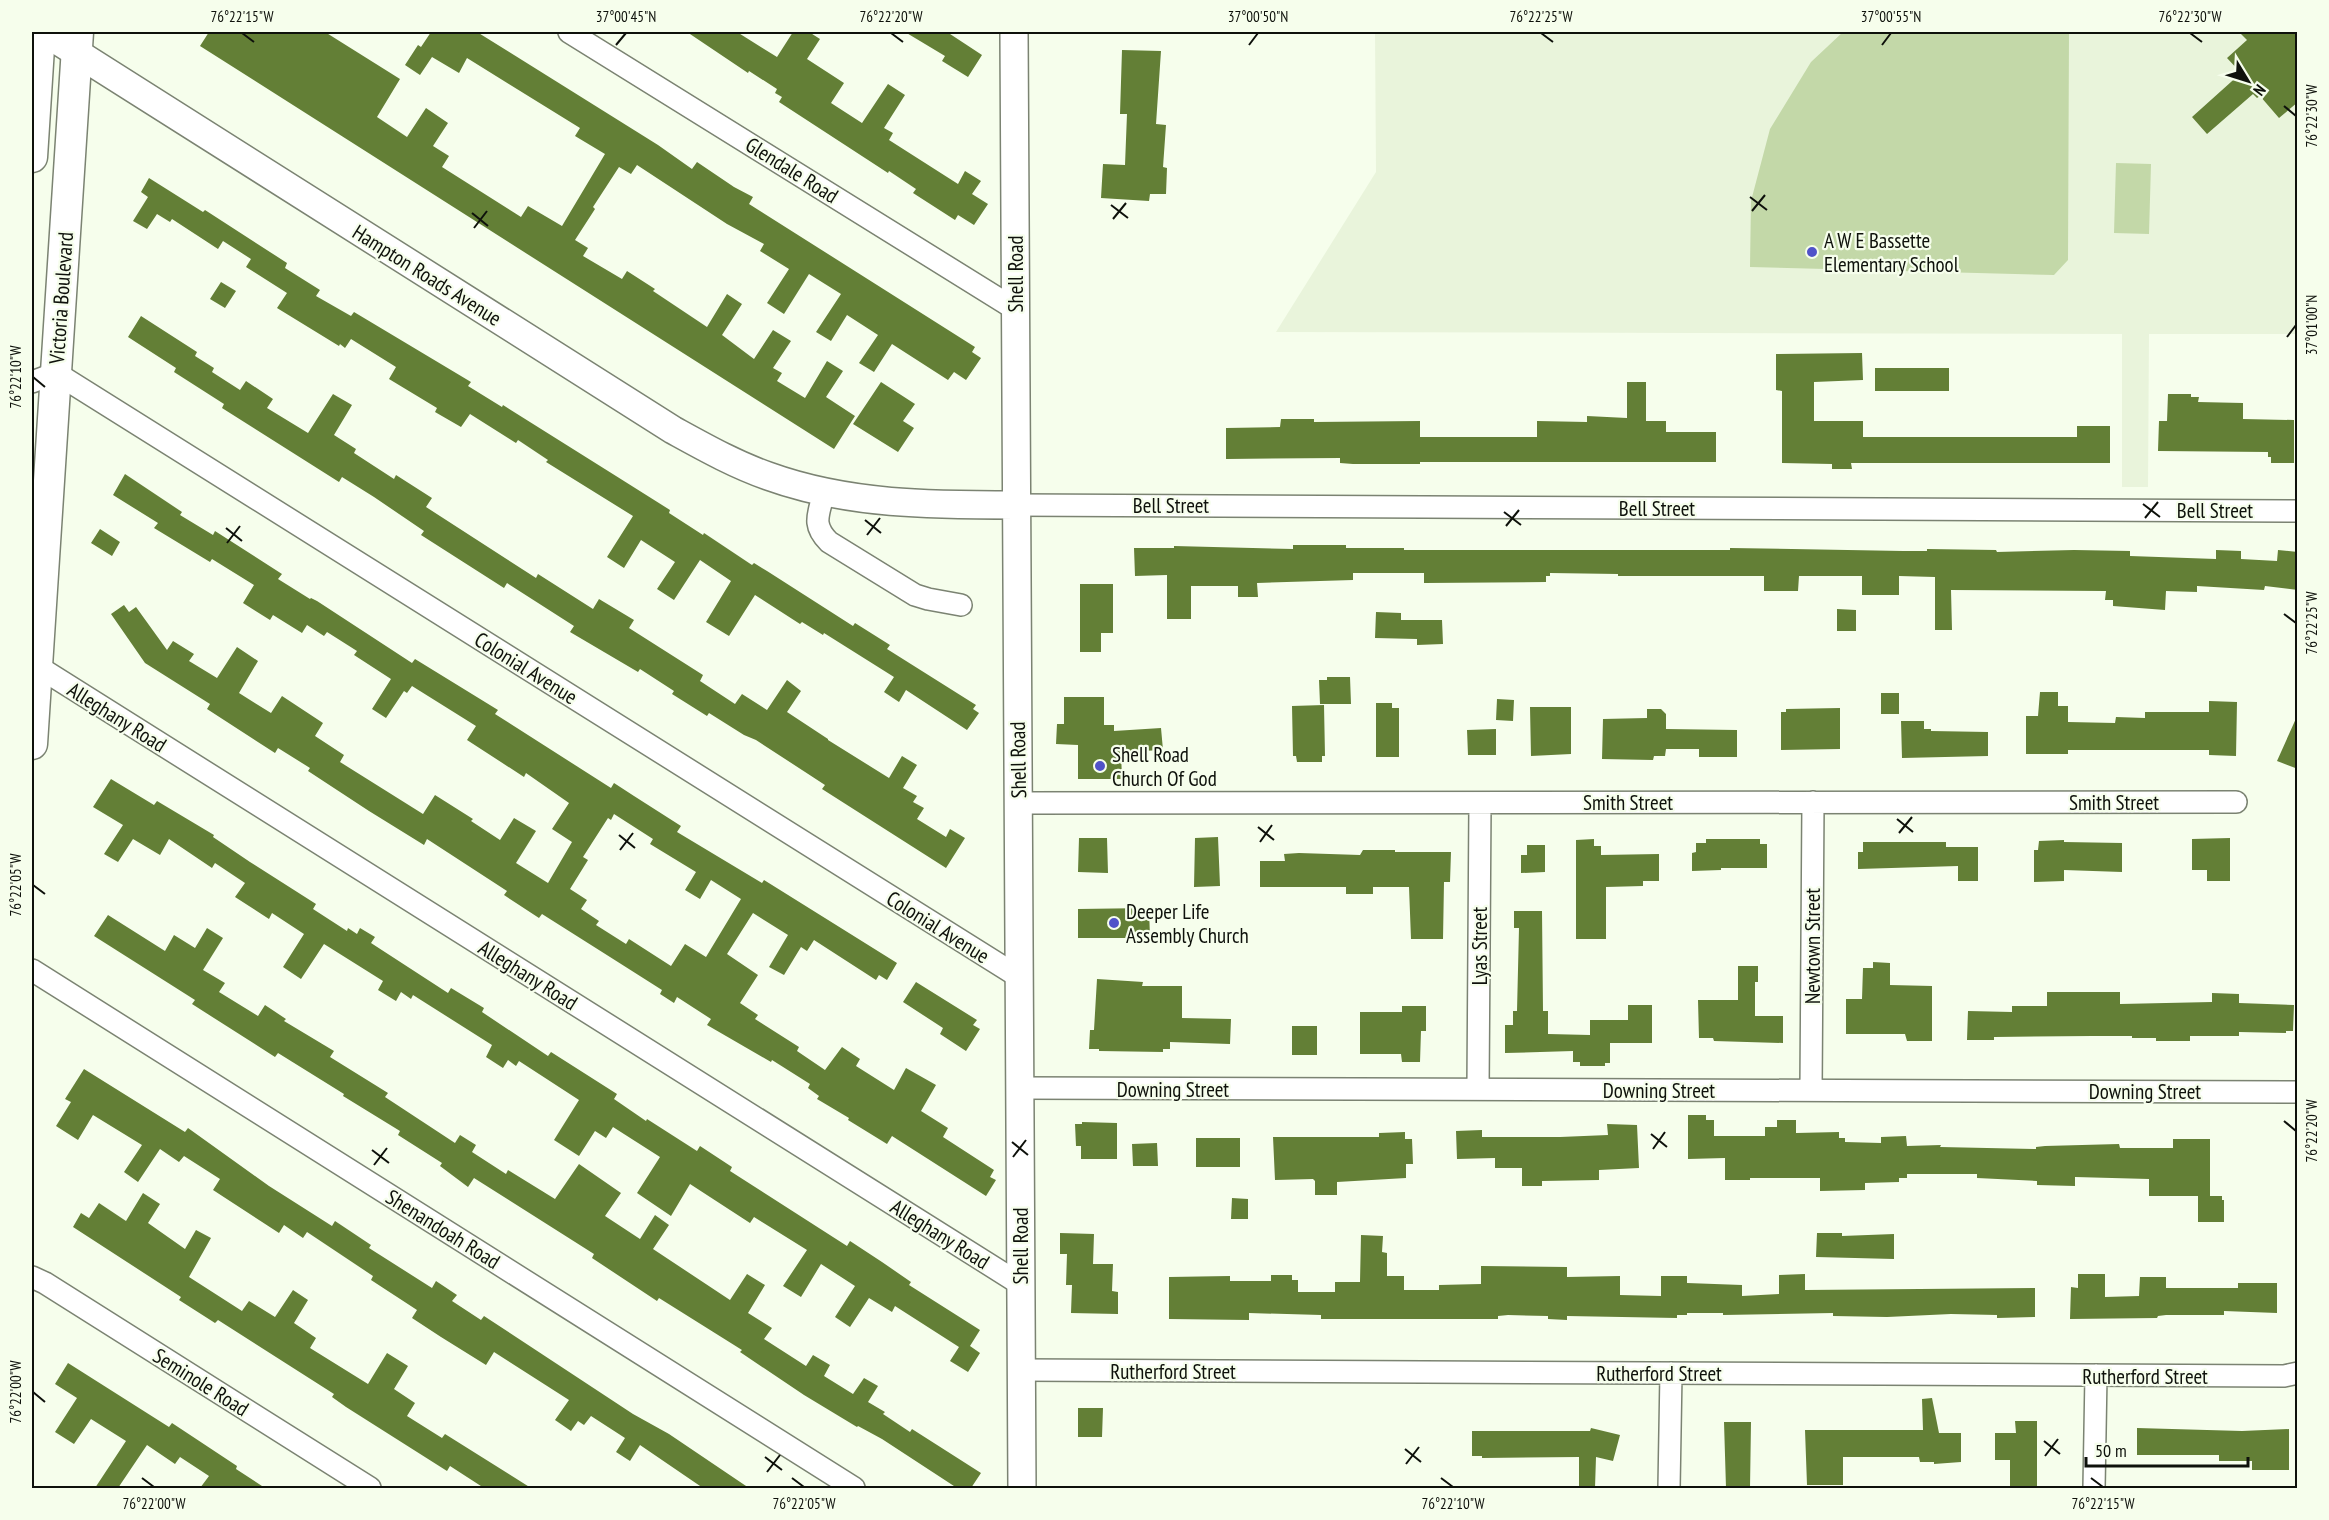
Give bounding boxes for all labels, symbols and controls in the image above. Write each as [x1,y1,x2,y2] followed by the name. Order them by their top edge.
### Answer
[210,7,274,26] text: 76°22'15"W
[596,7,656,26] text: 37°00'45"N
[859,7,923,26] text: 76°22'20"W
[1228,7,1288,26] text: 37°00'50"N
[1509,7,1573,26] text: 76°22'25"W
[1861,7,1921,26] text: 37°00'55"N
[2158,7,2222,26] text: 76°22'30"W
[2218,51,2278,111] north arrow
[2249,81,2270,100] text: N
[2302,84,2321,148] text: 76°22'30"W
[741,131,843,209] street label: Glendale Road
[347,218,507,332] street label: Hampton Roads Avenue
[1824,227,1959,278] place label: A W E Bassette Elementary School
[43,231,79,366] street label: Victoria Boulevard
[1002,236,1029,312] street label: Shell Road
[1805,245,1819,259] marker: A W E Bassette Elementary School
[2302,295,2321,355] text: 37°01'00"N
[6,345,25,409] text: 76°22'10"W
[1133,492,1209,519] street label: Bell Street
[1619,495,1695,522] street label: Bell Street
[2177,497,2253,524] street label: Bell Street
[2302,591,2321,655] text: 76°22'25"W
[470,626,582,710] street label: Colonial Avenue
[62,676,172,758] street label: Alleghany Road
[1004,721,1032,799] street label: Shell Road
[1112,741,1217,792] place label: Shell Road Church Of God
[1093,759,1107,773] marker: Shell Road Church Of God
[1583,789,1673,816] street label: Smith Street
[2069,789,2159,816] street label: Smith Street
[6,853,25,917] text: 76°22'05"W
[882,885,994,969] street label: Colonial Avenue
[1799,888,1826,1004] street label: Newtown Street
[1126,898,1249,949] place label: Deeper Life Assembly Church
[1466,907,1493,985] street label: Lyas Street
[1107,916,1121,930] marker: Deeper Life Assembly Church
[473,934,583,1016] street label: Alleghany Road
[1117,1076,1229,1103] street label: Downing Street
[1603,1077,1715,1104] street label: Downing Street
[2089,1078,2201,1105] street label: Downing Street
[2302,1099,2321,1163] text: 76°22'20"W
[381,1183,505,1275] street label: Shenandoah Road
[885,1193,995,1275] street label: Alleghany Road
[1007,1208,1034,1284] street label: Shell Road
[148,1342,254,1422] street label: Seminole Road
[1110,1358,1236,1385] street label: Rutherford Street
[6,1360,25,1424] text: 76°22'00"W
[1596,1360,1722,1387] street label: Rutherford Street
[2082,1363,2208,1390] street label: Rutherford Street
[2086,1430,2248,1468] scale bar
[2095,1439,2127,1462] text: 50 m
[122,1494,186,1513] text: 76°22'00"W
[772,1494,836,1513] text: 76°22'05"W
[1421,1494,1485,1513] text: 76°22'10"W
[2071,1494,2135,1513] text: 76°22'15"W

